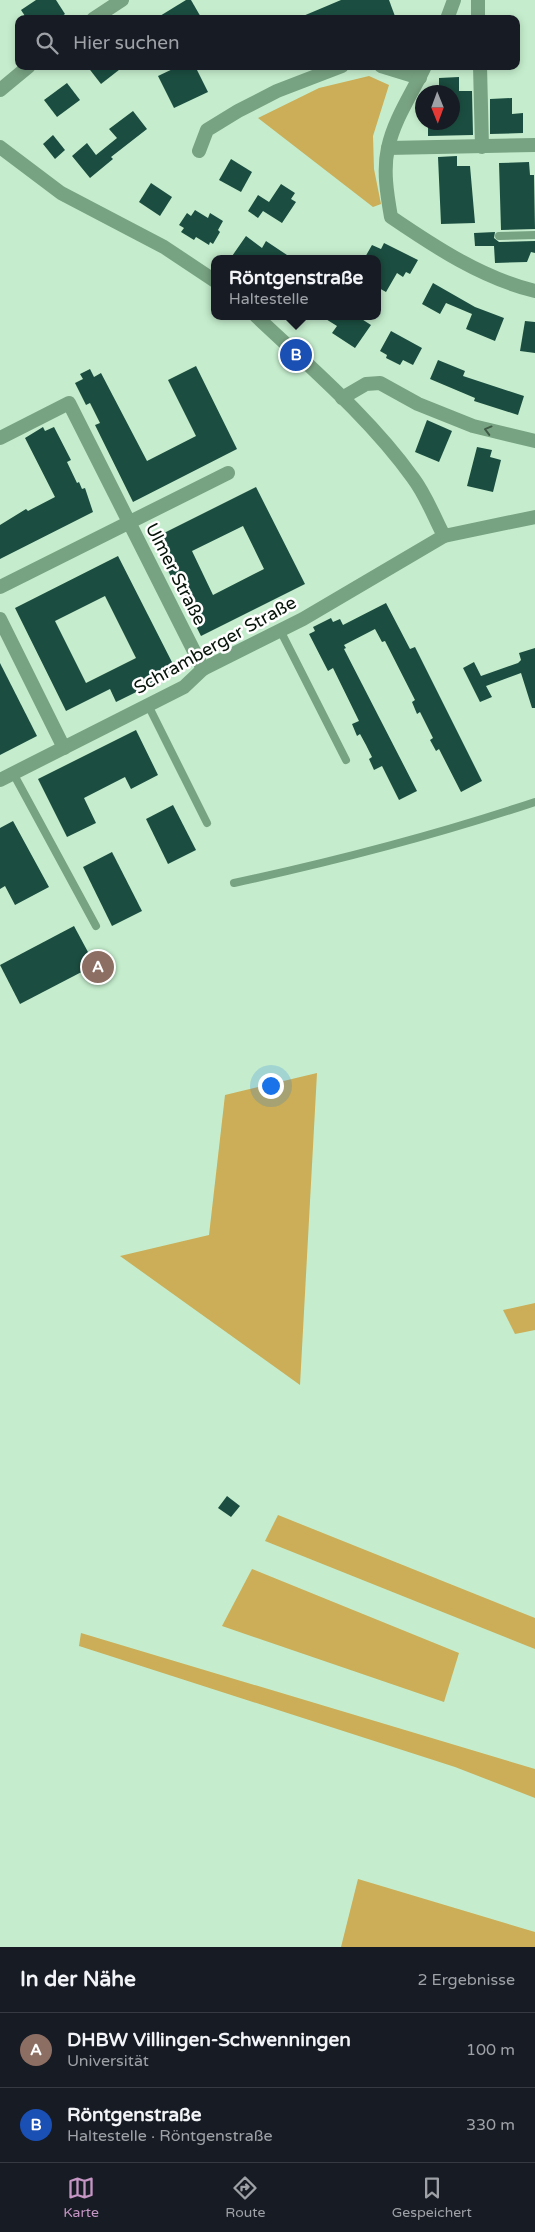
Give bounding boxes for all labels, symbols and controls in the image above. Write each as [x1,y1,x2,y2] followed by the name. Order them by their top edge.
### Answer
[15,15,520,70] search box
[33,29,61,57] icon: search
[73,32,180,54] text: Hier suchen
[415,85,460,130] north arrow
[211,255,381,320] popup
[229,267,363,289] text: Röntgenstraße
[229,289,309,309] text: Haltestelle
[280,336,312,374] pin: B
[484,425,492,435] one-way arrow
[141,519,211,629] street label: Ulmer Straße
[130,591,300,699] street label: Schramberger Straße
[82,948,114,986] pin: A
[258,1073,284,1099] your location
[20,1967,136,1992] text: In der Nähe
[417,1970,515,1990] text: 2 Ergebnisse
[67,2029,351,2051] text: DHBW Villingen-Schwenningen
[30,2040,42,2060] text: A
[466,2040,515,2060] text: 100 m
[67,2051,149,2071] text: Universität
[67,2104,201,2126] text: Röntgenstraße
[30,2115,42,2135] text: B
[466,2115,515,2135] text: 330 m
[67,2126,273,2146] text: Haltestelle · Röntgenstraße
[63,2174,99,2221] tab: Karte
[225,2174,265,2221] tab: Route
[392,2174,472,2221] tab: Gespeichert

